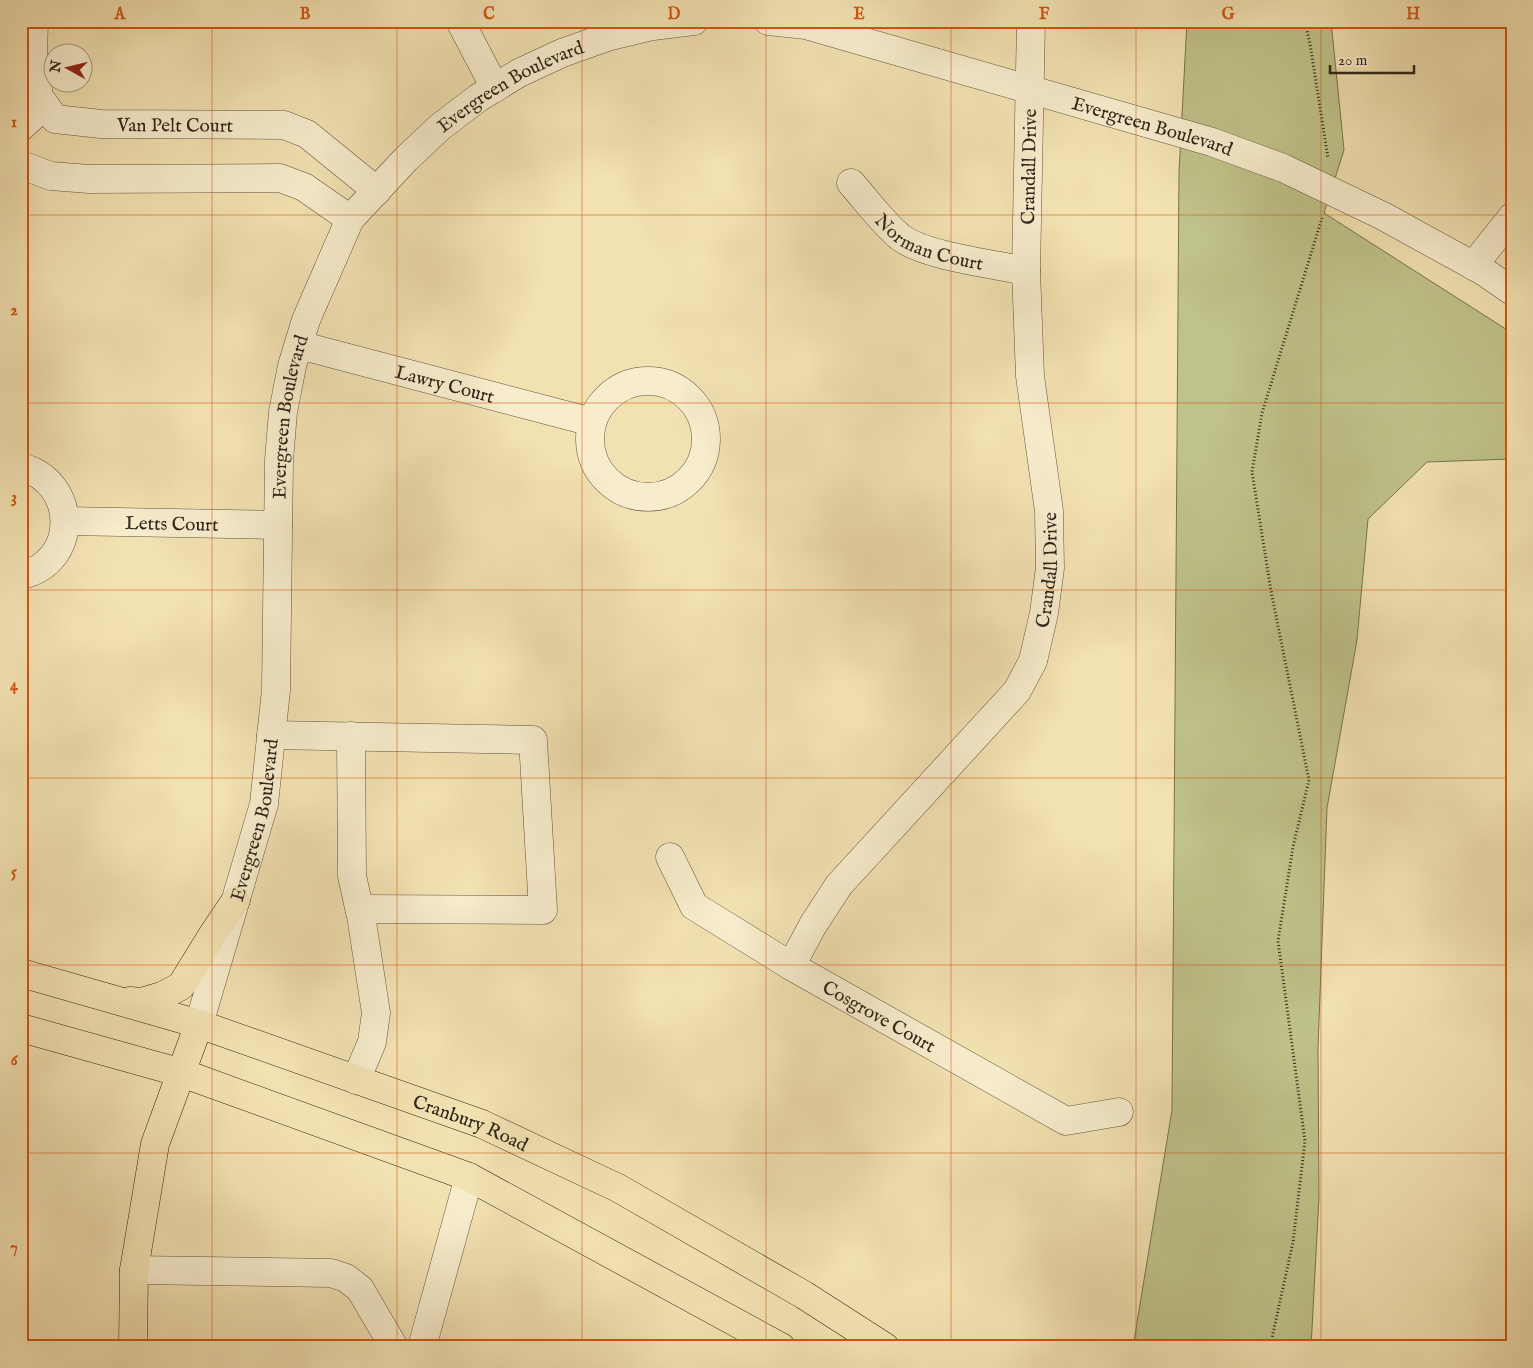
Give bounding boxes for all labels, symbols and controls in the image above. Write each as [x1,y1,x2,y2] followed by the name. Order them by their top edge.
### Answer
[114,5,127,25] text: A
[300,5,311,25] text: B
[483,5,495,25] text: C
[668,5,681,25] text: D
[853,5,865,25] text: E
[1039,5,1050,25] text: F
[1222,5,1235,25] text: G
[1406,5,1420,25] text: H
[433,36,588,139] street label: Evergreen Boulevard
[42,42,92,92] north arrow
[1330,42,1414,74] scale bar
[1338,51,1368,70] text: 20 m
[46,59,66,75] text: N
[1069,92,1236,163] street label: Evergreen Boulevard
[1017,108,1043,225] street label: Crandall Drive
[11,113,17,133] text: 1
[116,114,234,139] street label: Van Pelt Court
[869,209,985,277] street label: Norman Court
[10,301,18,321] text: 2
[268,332,315,499] street label: Evergreen Boulevard
[392,361,497,410] street label: Lawry Court
[11,488,17,508] text: 3
[125,512,219,538] street label: Letts Court
[1031,512,1064,631] street label: Crandall Drive
[10,676,19,696] text: 4
[226,737,285,904] street label: Evergreen Boulevard
[11,863,17,883] text: 5
[817,976,940,1059] street label: Cosgrove Court
[11,1051,19,1071] text: 6
[409,1090,532,1158] street label: Cranbury Road
[10,1238,18,1258] text: 7

